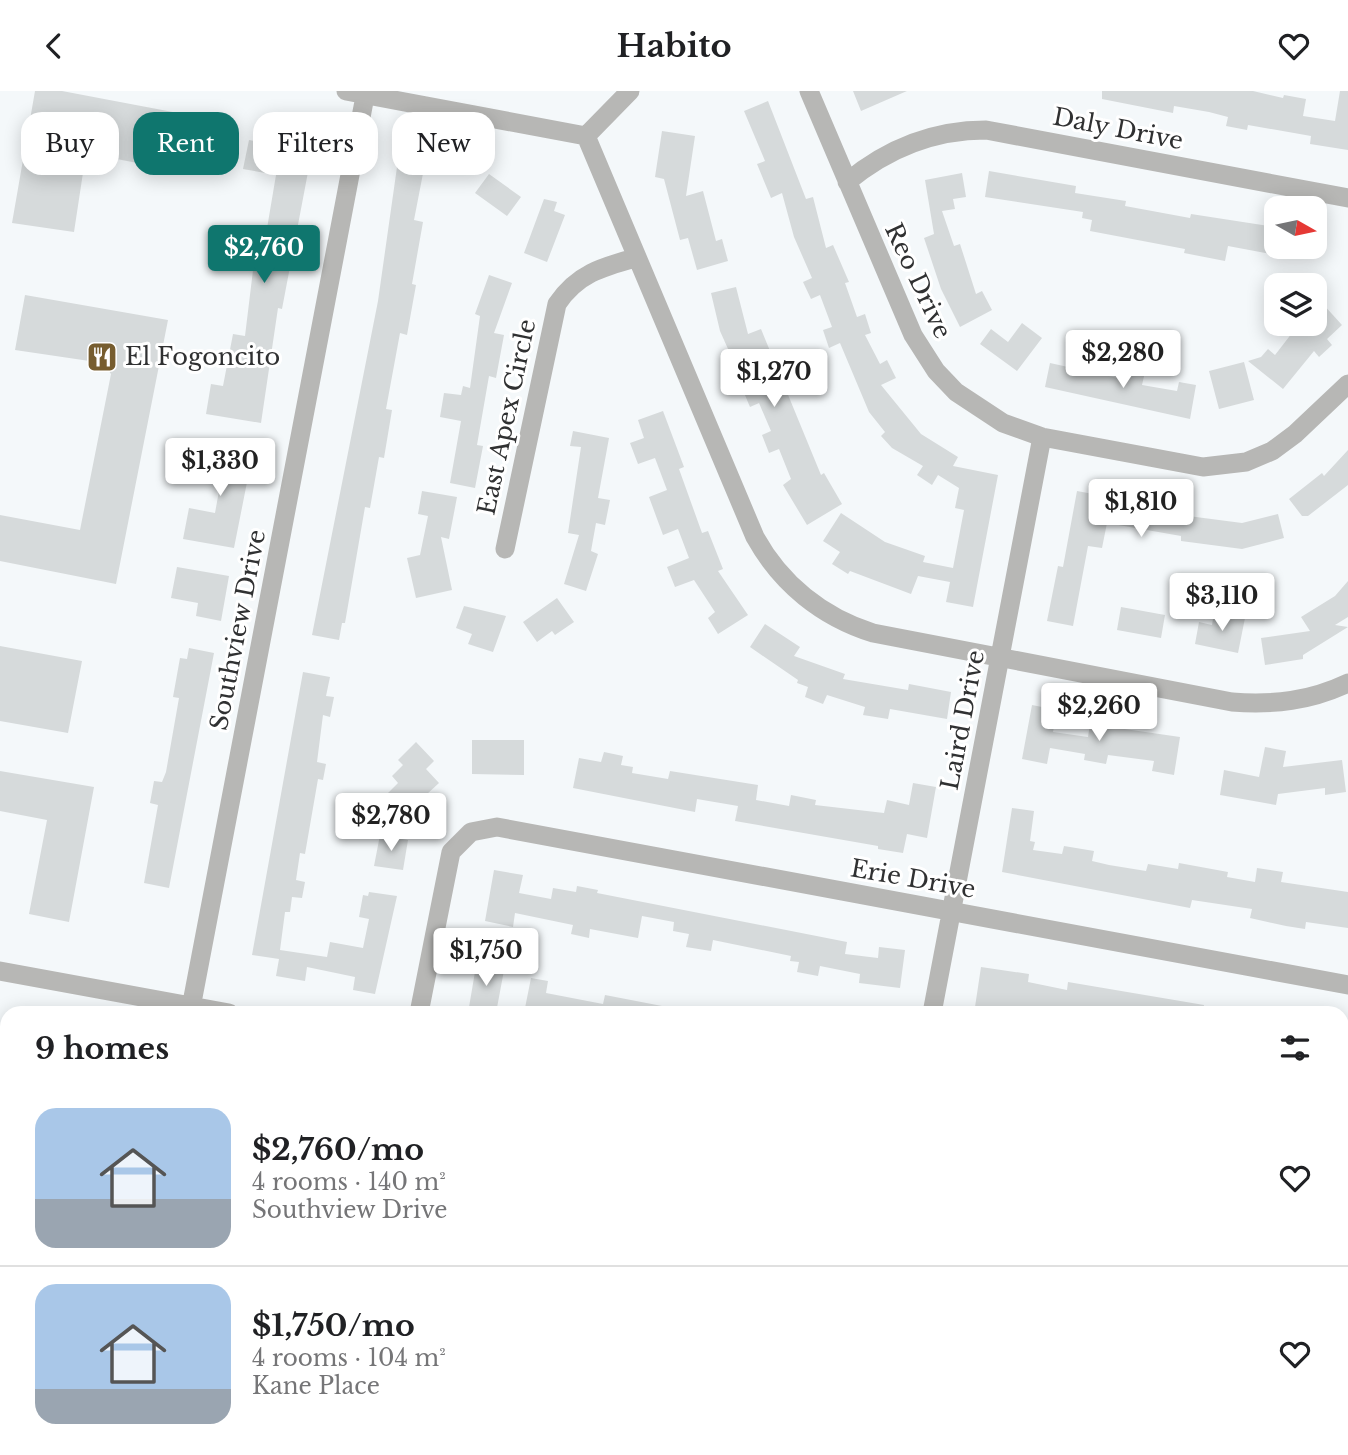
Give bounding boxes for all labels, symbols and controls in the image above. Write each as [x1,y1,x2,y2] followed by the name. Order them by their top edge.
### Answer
[616,26,732,66] text: Habito
[35,27,73,65] icon: back
[1275,27,1313,65] icon: heart
[1050,102,1186,155] street label: Daly Drive
[21,112,119,175] chip: Buy
[133,112,239,175] chip: Rent
[253,112,378,175] chip: Filters
[392,112,495,175] chip: New
[1264,196,1326,259] north arrow
[1264,196,1327,336] map controls
[879,219,958,343] street label: Reo Drive
[207,225,321,285] pin: $2,760
[224,234,304,262] text: $2,760
[1264,273,1327,336] button: layers
[472,316,541,517] street label: East Apex Circle
[1066,331,1180,390] pin: $2,280
[1082,339,1164,367] text: $2,280
[85,340,119,374] restaurant icon: El Fogoncito
[125,342,280,371] place label: El Fogoncito
[717,349,831,409] pin: $1,270
[736,358,812,386] text: $1,270
[163,439,277,498] pin: $1,330
[181,447,259,475] text: $1,330
[1084,479,1198,539] pin: $1,810
[1105,488,1177,516] text: $1,810
[204,527,271,733] street label: Southview Drive
[1165,573,1279,633] pin: $3,110
[1186,582,1258,610] text: $3,110
[935,648,990,792] street label: Laird Drive
[1042,683,1156,743] pin: $2,260
[1057,692,1141,720] text: $2,260
[334,793,448,853] pin: $2,780
[351,802,431,830] text: $2,780
[848,853,978,904] street label: Erie Drive
[429,929,543,988] pin: $1,750
[449,937,523,965] text: $1,750
[1276,1029,1314,1067] icon: filters
[35,1030,169,1067] text: 9 homes
[252,1131,424,1168] text: $2,760/mo
[91,1136,175,1220] icon: home
[1276,1159,1314,1197] icon: heart
[252,1168,446,1196] text: 4 rooms · 140 m²
[252,1196,447,1224] text: Southview Drive
[252,1307,415,1344] text: $1,750/mo
[91,1312,175,1396] icon: home
[1276,1335,1314,1373] icon: heart
[252,1344,446,1372] text: 4 rooms · 104 m²
[252,1372,380,1400] text: Kane Place

